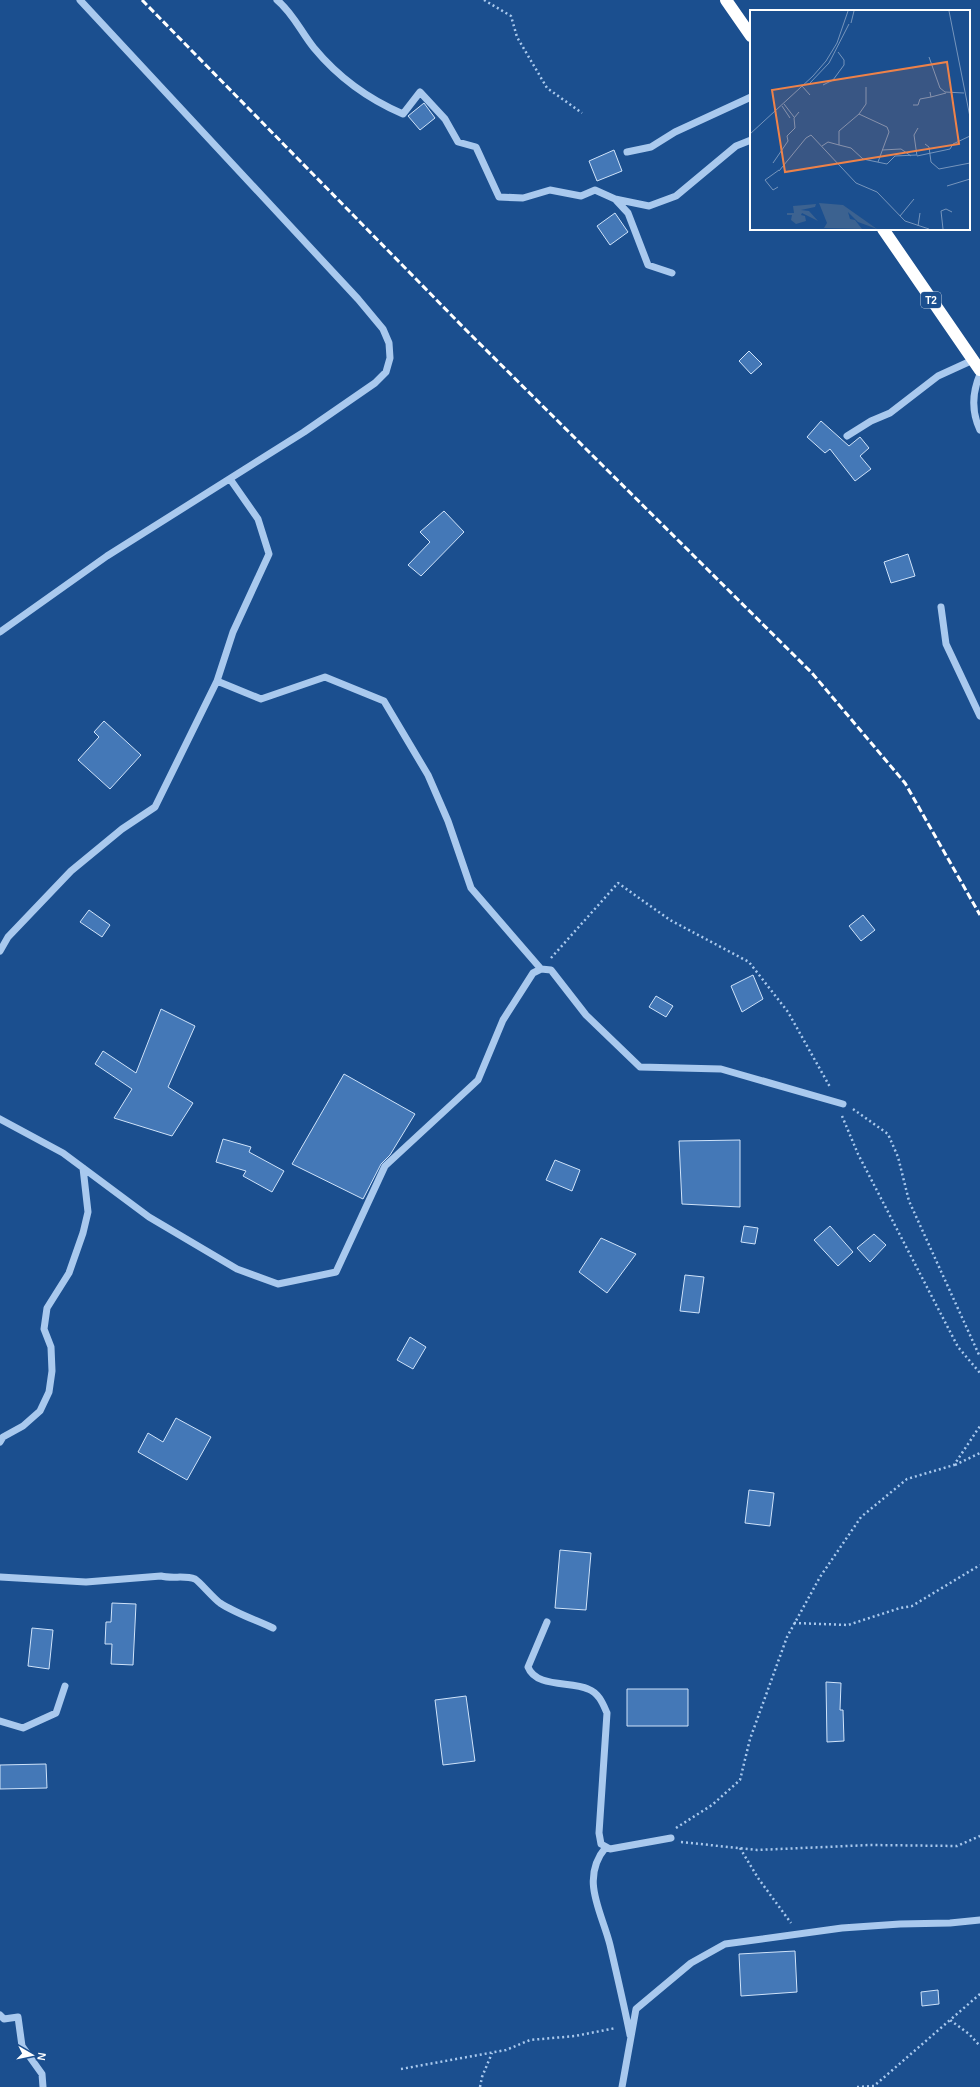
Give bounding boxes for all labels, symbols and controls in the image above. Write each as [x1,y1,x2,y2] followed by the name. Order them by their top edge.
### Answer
[750,10,970,230] inset map
[921,292,941,308] road number: T2
[12,2035,52,2075] north arrow
[35,2052,48,2061] text: N

